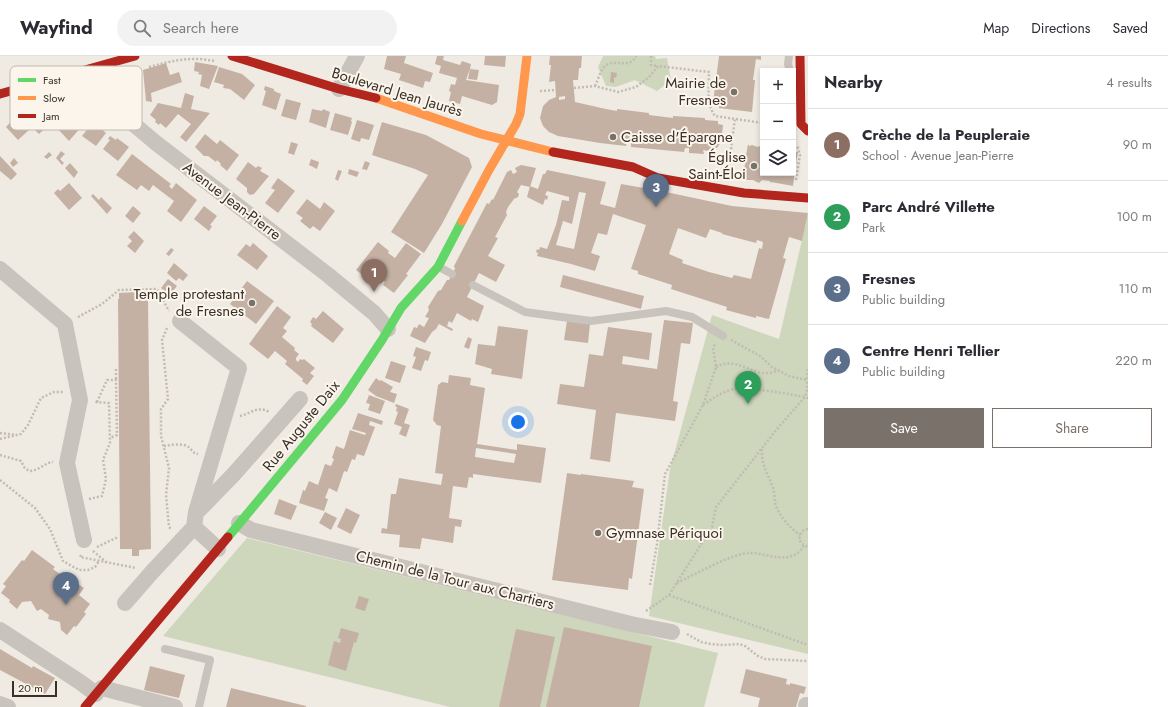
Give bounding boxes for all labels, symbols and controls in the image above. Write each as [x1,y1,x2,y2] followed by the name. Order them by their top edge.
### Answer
[117,10,397,46] search box
[20,14,93,41] text: Wayfind
[131,17,153,39] icon: search
[163,17,239,39] text: Search here
[983,18,1009,38] text: Map
[1031,18,1091,38] text: Directions
[1113,18,1148,38] text: Saved
[329,62,465,122] street label: Boulevard Jean Jaurès
[10,66,142,130] legend
[760,68,796,176] map controls
[760,68,796,104] button: +
[824,70,882,94] text: Nearby
[43,72,61,88] text: Fast
[665,72,726,111] place label: Mairie de Fresnes
[1106,73,1152,92] text: 4 results
[729,87,739,97] marker: Mairie de Fresnes
[43,90,65,106] text: Slow
[760,104,796,140] button: −
[41,108,60,124] text: Jam
[862,124,1030,146] text: Crèche de la Peupleraie
[621,126,733,148] place label: Caisse d'Épargne
[608,132,618,142] marker: Caisse d'Épargne
[834,135,840,154] text: 1
[1123,135,1152,154] text: 90 m
[760,140,796,176] button: layers
[688,146,746,185] place label: Église Saint-Éloi
[862,146,1014,165] text: School · Avenue Jean-Pierre
[178,157,286,246] street label: Avenue Jean-Pierre
[749,161,759,171] marker: Église Saint-Éloi
[643,174,669,207] pin: 3
[862,196,995,218] text: Parc André Villette
[833,207,841,226] text: 2
[1117,207,1152,226] text: 100 m
[862,218,885,237] text: Park
[361,259,387,292] pin: 1
[862,268,915,290] text: Fresnes
[833,279,841,298] text: 3
[1118,279,1152,298] text: 110 m
[134,283,244,322] place label: Temple protestant de Fresnes
[862,290,945,309] text: Public building
[247,298,257,308] marker: Temple protestant de Fresnes
[862,340,1000,362] text: Centre Henri Tellier
[832,351,842,370] text: 4
[1115,351,1152,370] text: 220 m
[862,362,945,381] text: Public building
[735,371,761,404] pin: 2
[257,375,345,476] street label: Rue Auguste Daix
[824,408,984,448] button: Save
[992,408,1152,448] button: Share
[508,412,528,432] your location
[606,522,723,544] place label: Gymnase Périquoi
[593,528,603,538] marker: Gymnase Périquoi
[353,545,557,615] street label: Chemin de la Tour aux Chartiers
[53,572,79,605] pin: 4
[12,679,57,698] scale bar
[18,680,43,696] text: 20 m

